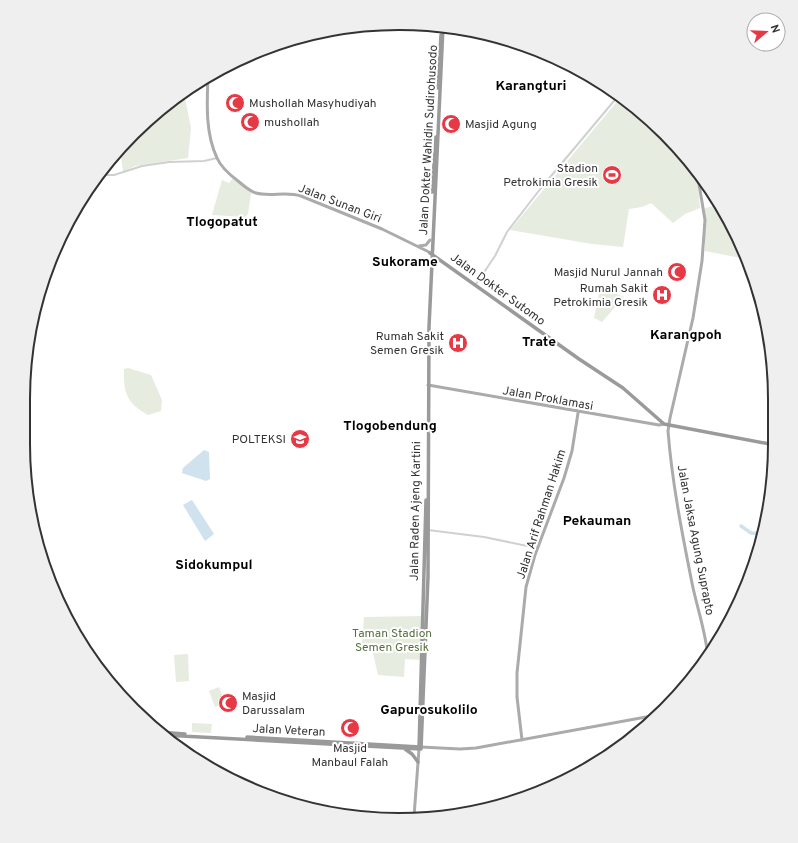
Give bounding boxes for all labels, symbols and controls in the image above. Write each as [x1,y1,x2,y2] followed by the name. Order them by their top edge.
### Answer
[746,12,786,52] north arrow
[767,23,782,35] text: N
[416,44,442,236] street label: Jalan Dokter Wahidin Sudirohusodo
[495,78,567,95] district label: Karangturi
[224,92,246,114] mosque icon: Mushollah Masyhudiyah
[249,96,377,112] place label: Mushollah Masyhudiyah
[239,111,261,133] mosque icon: mushollah
[440,113,462,135] mosque icon: Masjid Agung
[264,115,320,131] place label: mushollah
[465,117,537,133] place label: Masjid Agung
[503,161,598,191] place label: Stadion Petrokimia Gresik
[601,164,623,186] sports icon: Stadion Petrokimia Gresik
[296,181,384,227] street label: Jalan Sunan Giri
[186,214,258,231] district label: Tlogopatut
[447,250,548,330] street label: Jalan Dokter Sutomo
[372,254,438,271] district label: Sukorame
[666,261,688,283] mosque icon: Masjid Nurul Jannah
[554,265,663,281] place label: Masjid Nurul Jannah
[553,281,648,311] place label: Rumah Sakit Petrokimia Gresik
[651,284,673,306] hospital icon: Rumah Sakit Petrokimia Gresik
[650,327,722,344] district label: Karangpoh
[370,329,444,359] place label: Rumah Sakit Semen Gresik
[447,332,469,354] hospital icon: Rumah Sakit Semen Gresik
[522,334,556,351] district label: Trate
[501,383,594,415] street label: Jalan Proklamasi
[343,418,437,435] district label: Tlogobendung
[289,428,311,450] school or university icon: POLTEKSI
[232,432,286,448] place label: POLTEKSI
[407,441,425,581] street label: Jalan Raden Ajeng Kartini
[513,447,570,581] street label: Jalan Arif Rahman Hakim
[673,464,718,617] street label: Jalan Jaksa Agung Suprapto
[563,513,631,530] district label: Pekauman
[175,557,253,574] district label: Sidokumpul
[352,626,432,656] park label: Taman Stadion Semen Gresik
[242,689,305,719] place label: Masjid Darussalam
[217,692,239,714] mosque icon: Masjid Darussalam
[380,702,478,719] district label: Gapurosukolilo
[339,717,361,739] mosque icon: Masjid Manbaul Falah
[252,721,326,741] street label: Jalan Veteran
[312,741,388,771] place label: Masjid Manbaul Falah

